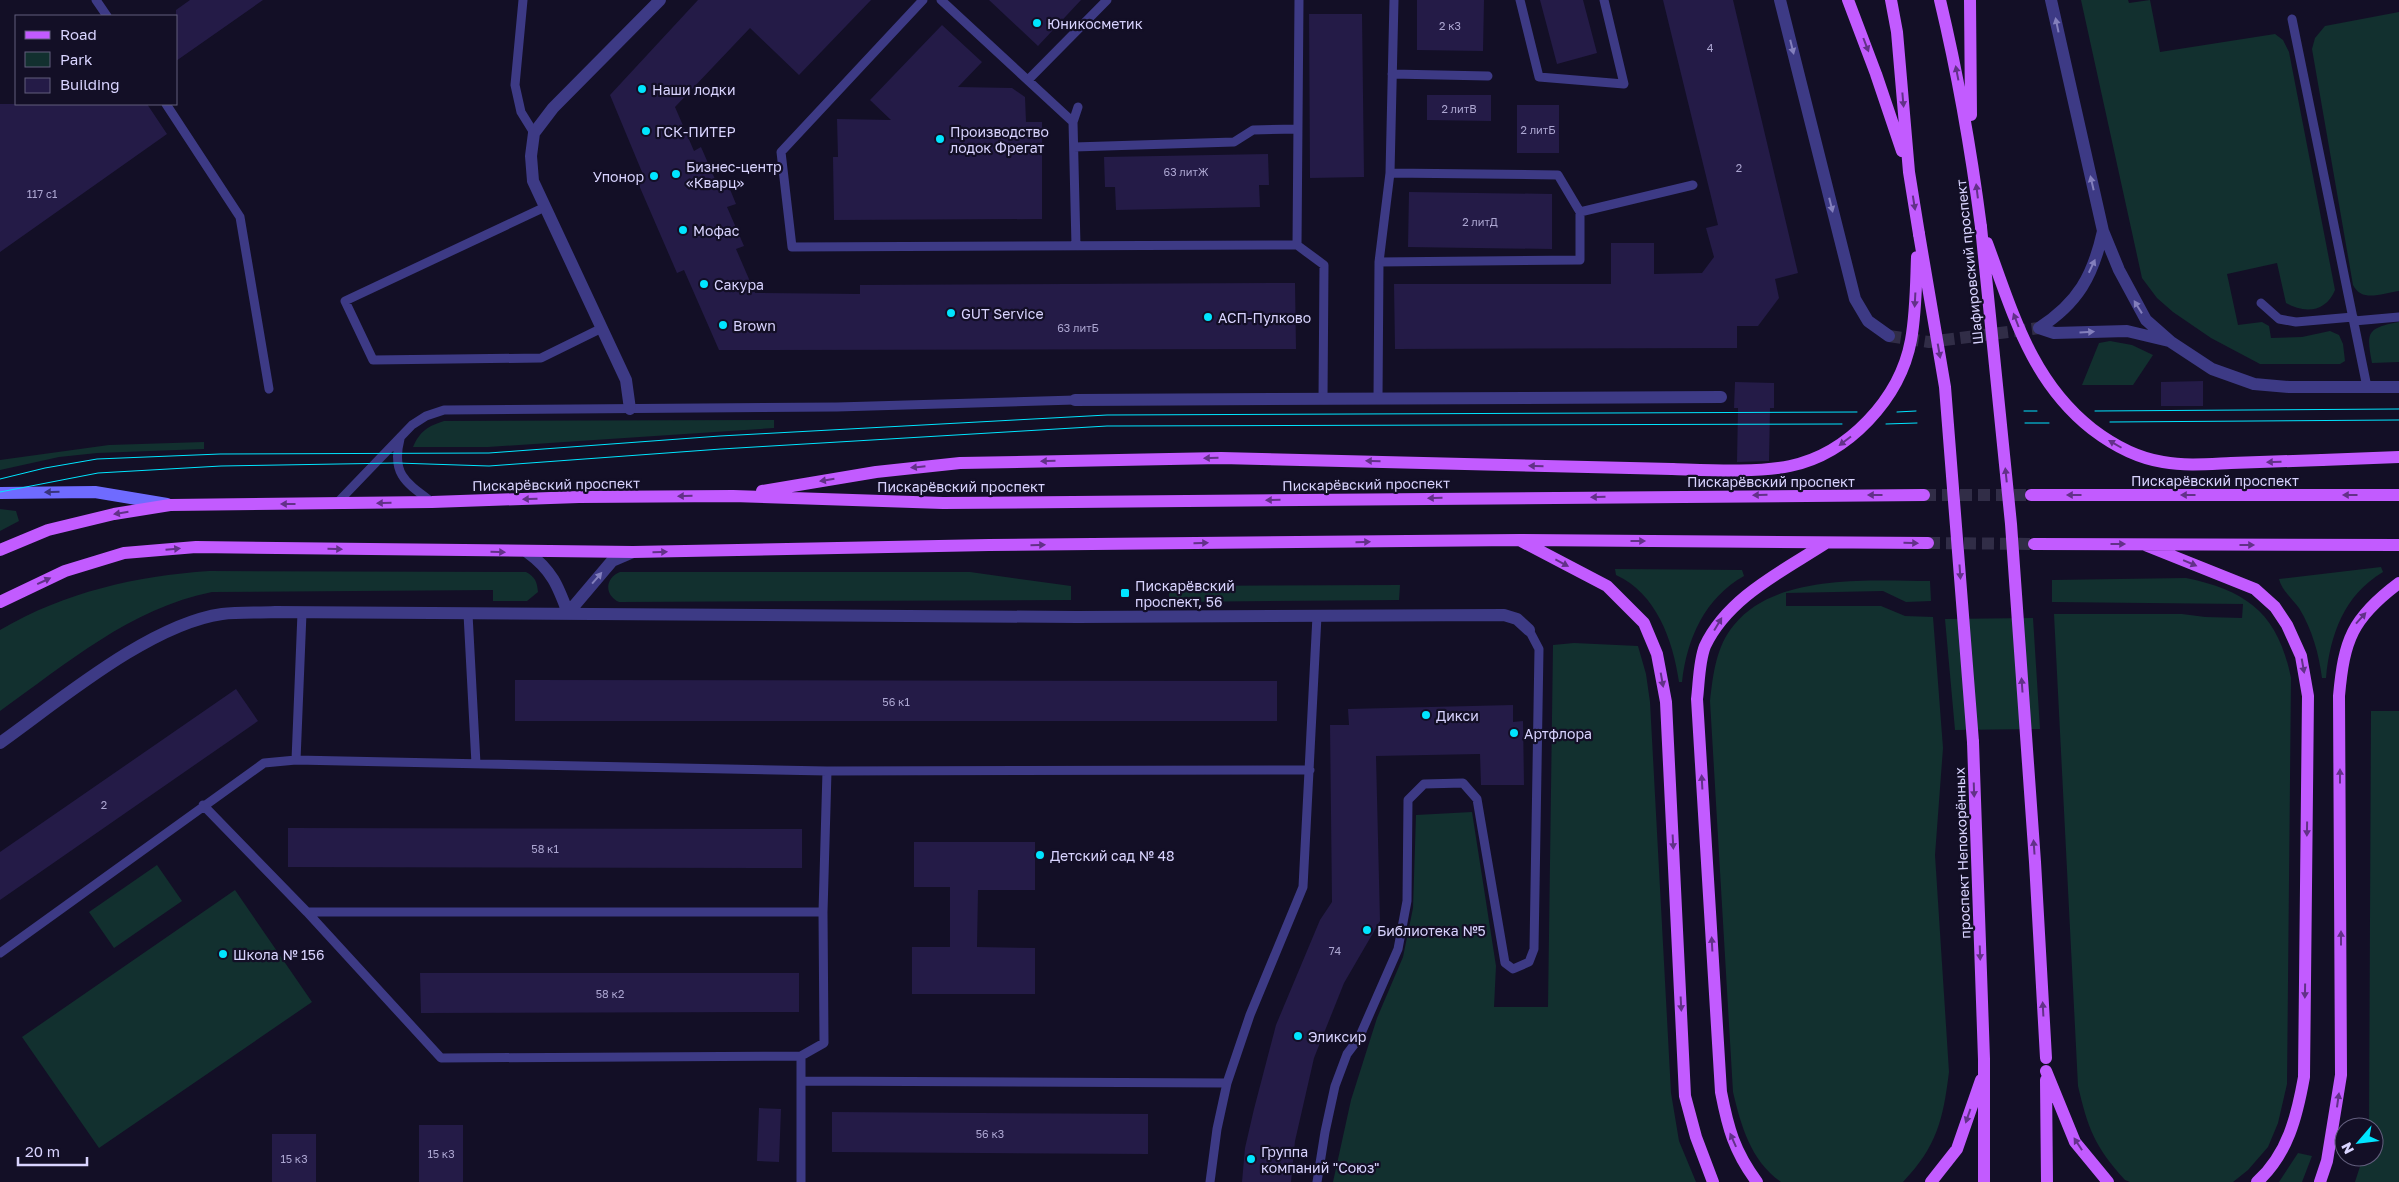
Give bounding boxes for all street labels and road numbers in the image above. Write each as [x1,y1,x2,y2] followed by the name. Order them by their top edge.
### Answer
[1952,178,1986,345] street label: Шафировский проспект
[2131,472,2299,489] street label: Пискарёвский проспект
[1687,473,1855,490] street label: Пискарёвский проспект
[472,474,640,494] street label: Пискарёвский проспект
[1282,474,1450,494] street label: Пискарёвский проспект
[877,478,1045,495] street label: Пискарёвский проспект
[1951,767,1973,939] street label: проспект Непокорённых

